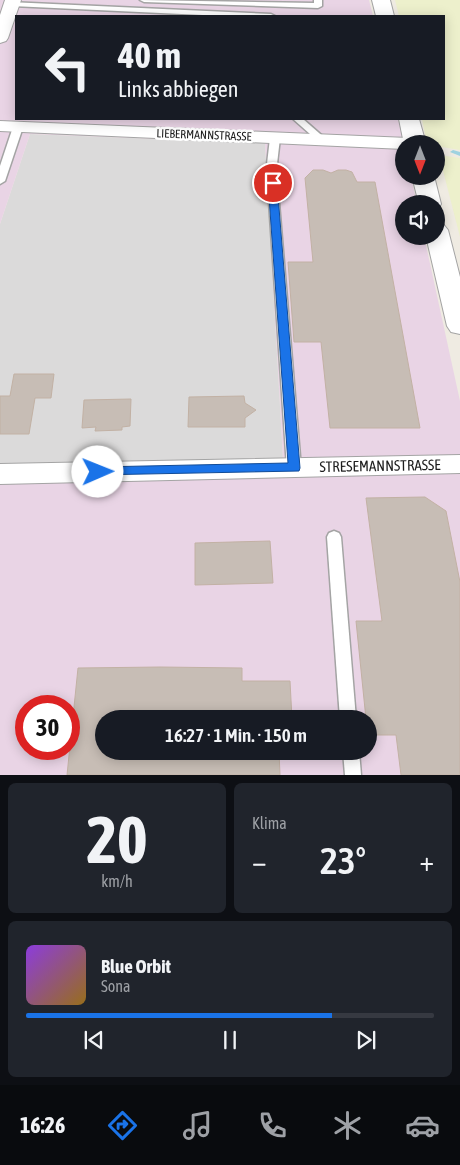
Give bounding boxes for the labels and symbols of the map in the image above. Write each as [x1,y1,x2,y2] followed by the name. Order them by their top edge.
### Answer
[156,126,252,144] street label: LIEBERMANNSTRASSE
[395,135,445,185] north arrow
[252,162,294,204] pin
[71,445,123,497] position arrow
[319,456,441,475] street label: STRESEMANNSTRASSE
[15,695,80,760] speed limit sign: 30

